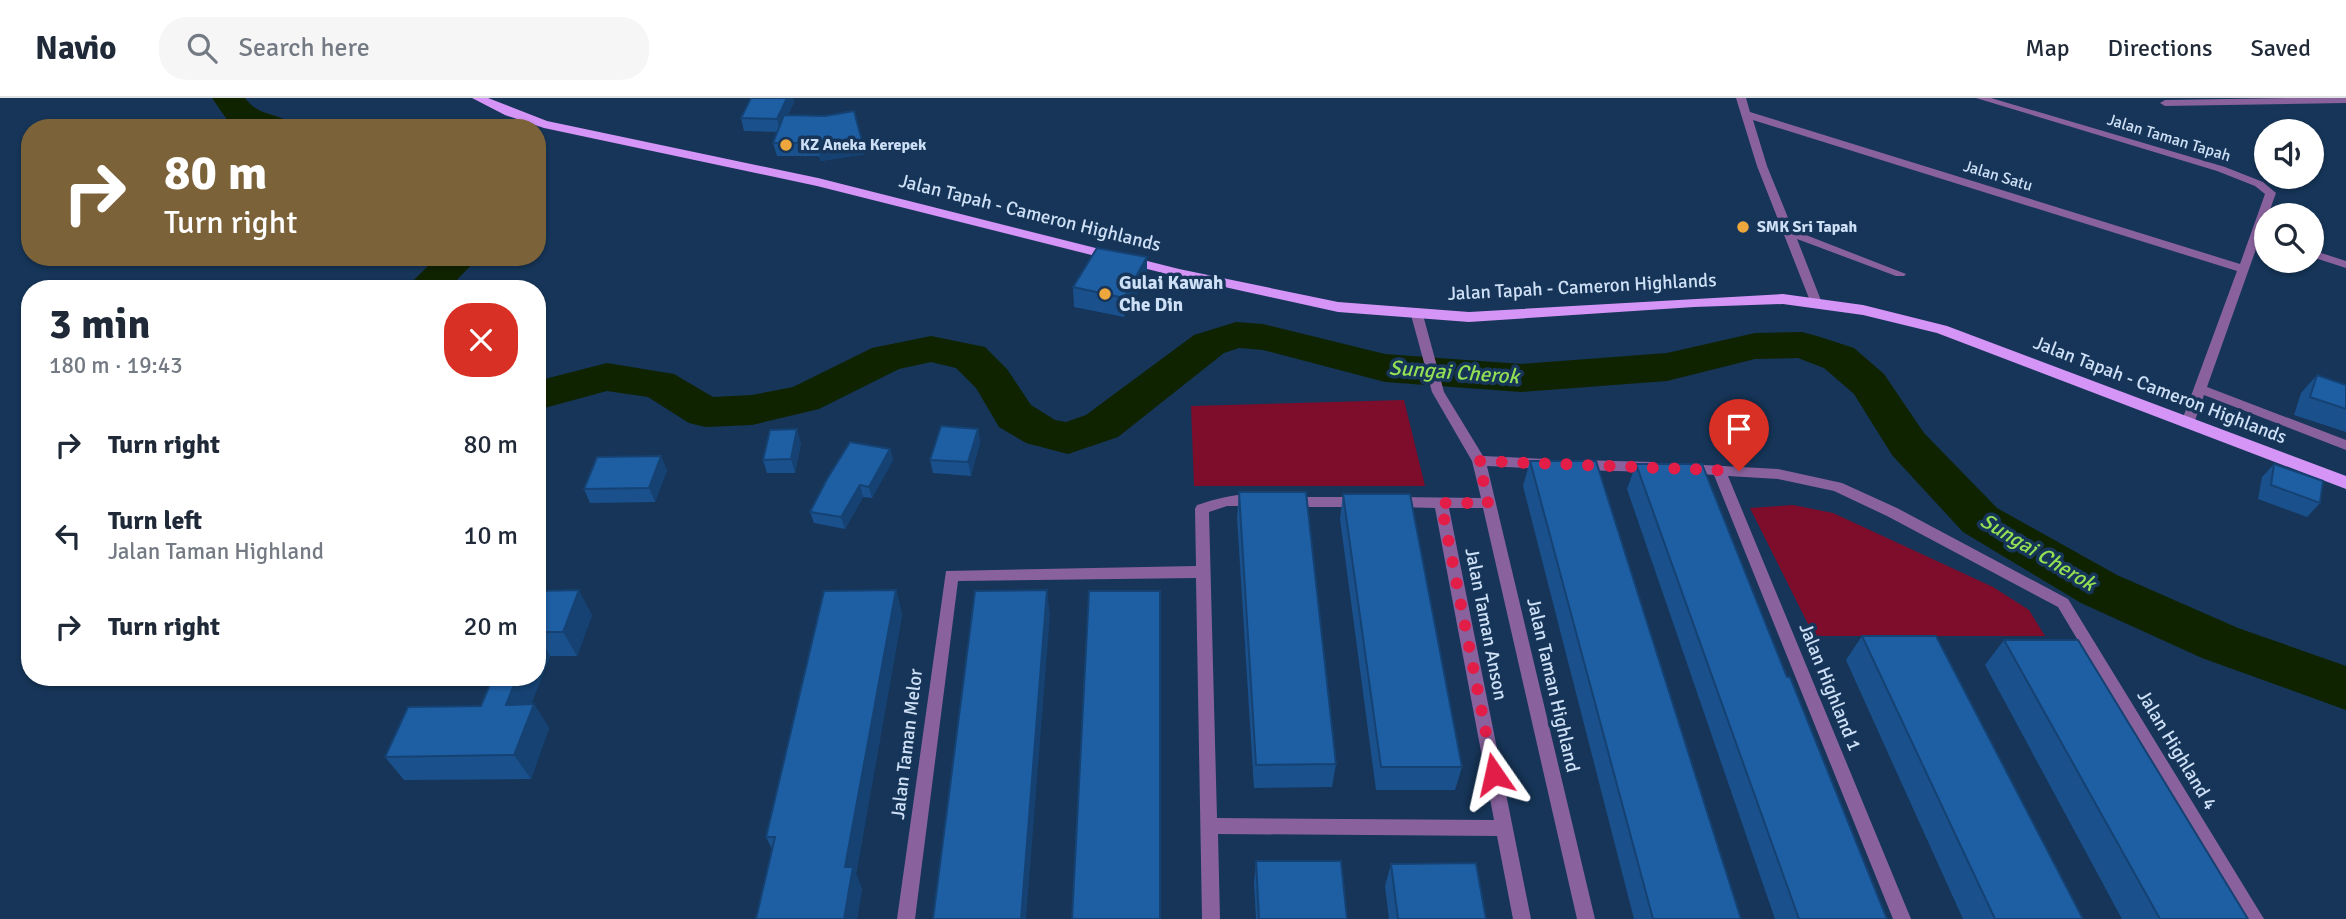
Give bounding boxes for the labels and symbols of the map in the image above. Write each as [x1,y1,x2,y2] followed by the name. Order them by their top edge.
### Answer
[2105,110,2233,166] street label: Jalan Taman Tapah
[800,135,927,155] place label: KZ Aneka Kerepek
[778,137,794,153] marker: KZ Aneka Kerepek
[1961,156,2035,196] street label: Jalan Satu
[897,169,1163,257] street label: Jalan Tapah - Cameron Highlands
[1757,217,1858,237] place label: SMK Sri Tapah
[1735,219,1751,235] marker: SMK Sri Tapah
[1447,268,1717,306] street label: Jalan Tapah - Cameron Highlands
[1119,271,1223,317] place label: Gulai Kawah Che Din
[1097,286,1113,302] marker: Gulai Kawah Che Din
[2030,331,2290,449] street label: Jalan Tapah - Cameron Highlands
[1388,354,1522,390] water label: Sungai Cherok
[1709,399,1769,471] pin
[1976,507,2103,598] water label: Sungai Cherok
[1459,546,1513,702] street label: Jalan Taman Anson
[1521,595,1585,775] street label: Jalan Taman Highland
[1793,619,1867,755] street label: Jalan Highland 1
[886,667,928,821] street label: Jalan Taman Melor
[2132,686,2222,814] street label: Jalan Highland 4
[1457,737,1531,811] position arrow

